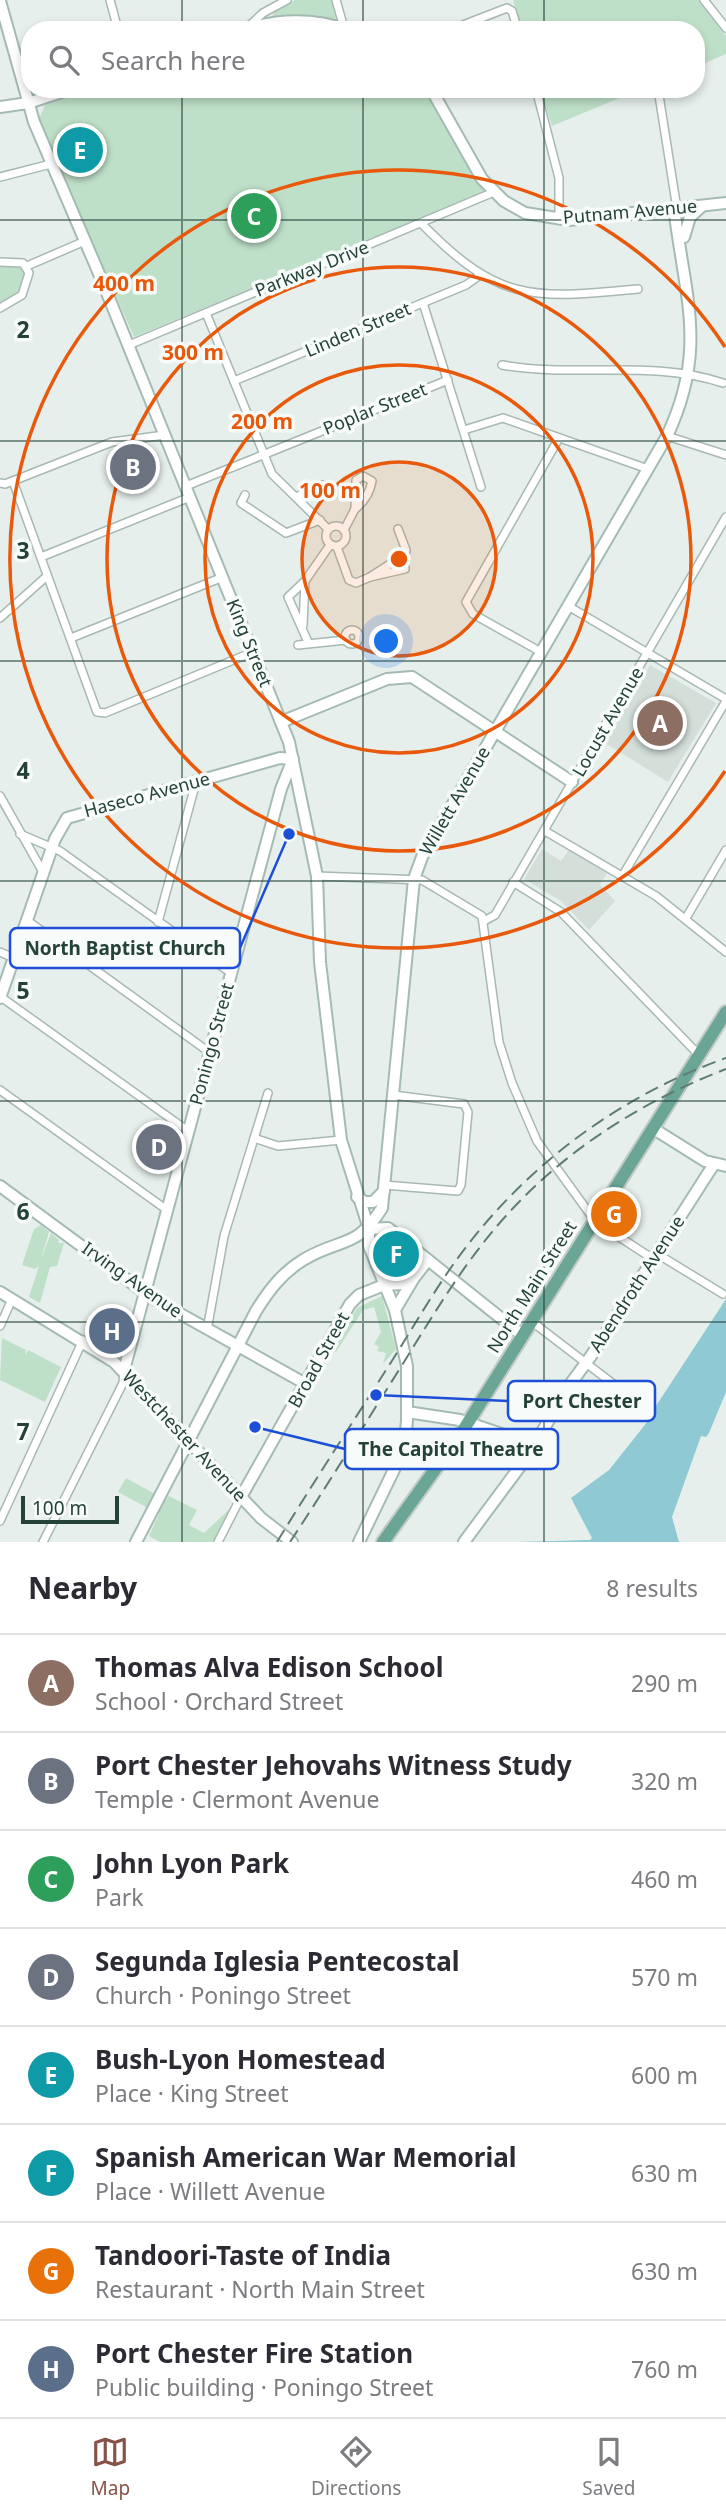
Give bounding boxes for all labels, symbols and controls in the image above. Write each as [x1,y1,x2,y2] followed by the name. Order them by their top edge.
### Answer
[21,21,705,98] search box
[45,41,83,79] icon: search
[101,42,246,78] text: Search here
[57,124,103,176] pin: E
[231,190,277,242] pin: C
[562,193,698,229] street label: Putnam Avenue
[251,234,372,302] street label: Parkway Drive
[93,269,155,297] text: 400 m
[301,296,415,362] street label: Linden Street
[16,313,30,345] text: 2
[162,338,224,366] text: 300 m
[319,376,431,440] street label: Poplar Street
[231,407,293,435] text: 200 m
[110,441,156,493] pin: B
[299,476,361,504] text: 100 m
[16,534,30,566] text: 3
[387,547,411,571] centre of rings
[221,595,279,691] street label: King Street
[369,624,403,658] your location
[566,662,648,781] street label: Locust Avenue
[637,697,683,749] pin: A
[413,742,495,859] street label: Willett Avenue
[16,754,30,786] text: 4
[81,766,212,822] street label: Haseco Avenue
[10,928,240,968] callout: North Baptist Church
[24,935,226,961] text: North Baptist Church
[16,974,30,1006] text: 5
[183,980,239,1107] street label: Poningo Street
[136,1121,182,1173] pin: D
[591,1188,637,1240] pin: G
[16,1195,30,1227] text: 6
[583,1211,689,1356] street label: Abendroth Avenue
[481,1215,582,1357] street label: North Main Street
[373,1228,419,1280] pin: F
[78,1236,188,1323] street label: Irving Avenue
[89,1305,135,1357] pin: H
[282,1307,354,1412] street label: Broad Street
[117,1364,252,1506] street label: Westchester Avenue
[508,1381,655,1421] callout: Port Chester
[523,1388,642,1414] text: Port Chester
[16,1415,30,1447] text: 7
[345,1429,558,1469] callout: The Capitol Theatre
[358,1436,544,1462] text: The Capitol Theatre
[21,1493,119,1525] scale bar
[32,1495,87,1521] text: 100 m
[28,1567,137,1608] text: Nearby
[606,1572,698,1604] text: 8 results
[95,1649,443,1685] text: Thomas Alva Edison School
[43,1667,59,1699] text: A
[631,1667,698,1699] text: 290 m
[95,1685,343,1717] text: School · Orchard Street
[95,1747,572,1783] text: Port Chester Jehovahs Witness Study
[43,1765,59,1797] text: B
[631,1765,698,1797] text: 320 m
[95,1783,379,1815] text: Temple · Clermont Avenue
[95,1845,289,1881] text: John Lyon Park
[44,1863,58,1895] text: C
[631,1863,698,1895] text: 460 m
[95,1881,144,1913] text: Park
[95,1943,460,1979] text: Segunda Iglesia Pentecostal
[43,1961,59,1993] text: D
[631,1961,698,1993] text: 570 m
[95,1979,351,2011] text: Church · Poningo Street
[95,2041,386,2077] text: Bush-Lyon Homestead
[45,2059,57,2091] text: E
[631,2059,698,2091] text: 600 m
[95,2077,289,2109] text: Place · King Street
[95,2139,517,2175] text: Spanish American War Memorial
[45,2157,57,2189] text: F
[631,2157,698,2189] text: 630 m
[95,2175,325,2207] text: Place · Willett Avenue
[95,2237,391,2273] text: Tandoori-Taste of India
[43,2255,59,2287] text: G
[631,2255,698,2287] text: 630 m
[95,2273,425,2305] text: Restaurant · North Main Street
[95,2335,413,2371] text: Port Chester Fire Station
[42,2353,60,2385] text: H
[631,2353,698,2385] text: 760 m
[95,2371,433,2403] text: Public building · Poningo Street
[91,2433,130,2501] tab: Map
[311,2433,401,2501] tab: Directions
[582,2433,635,2501] tab: Saved

